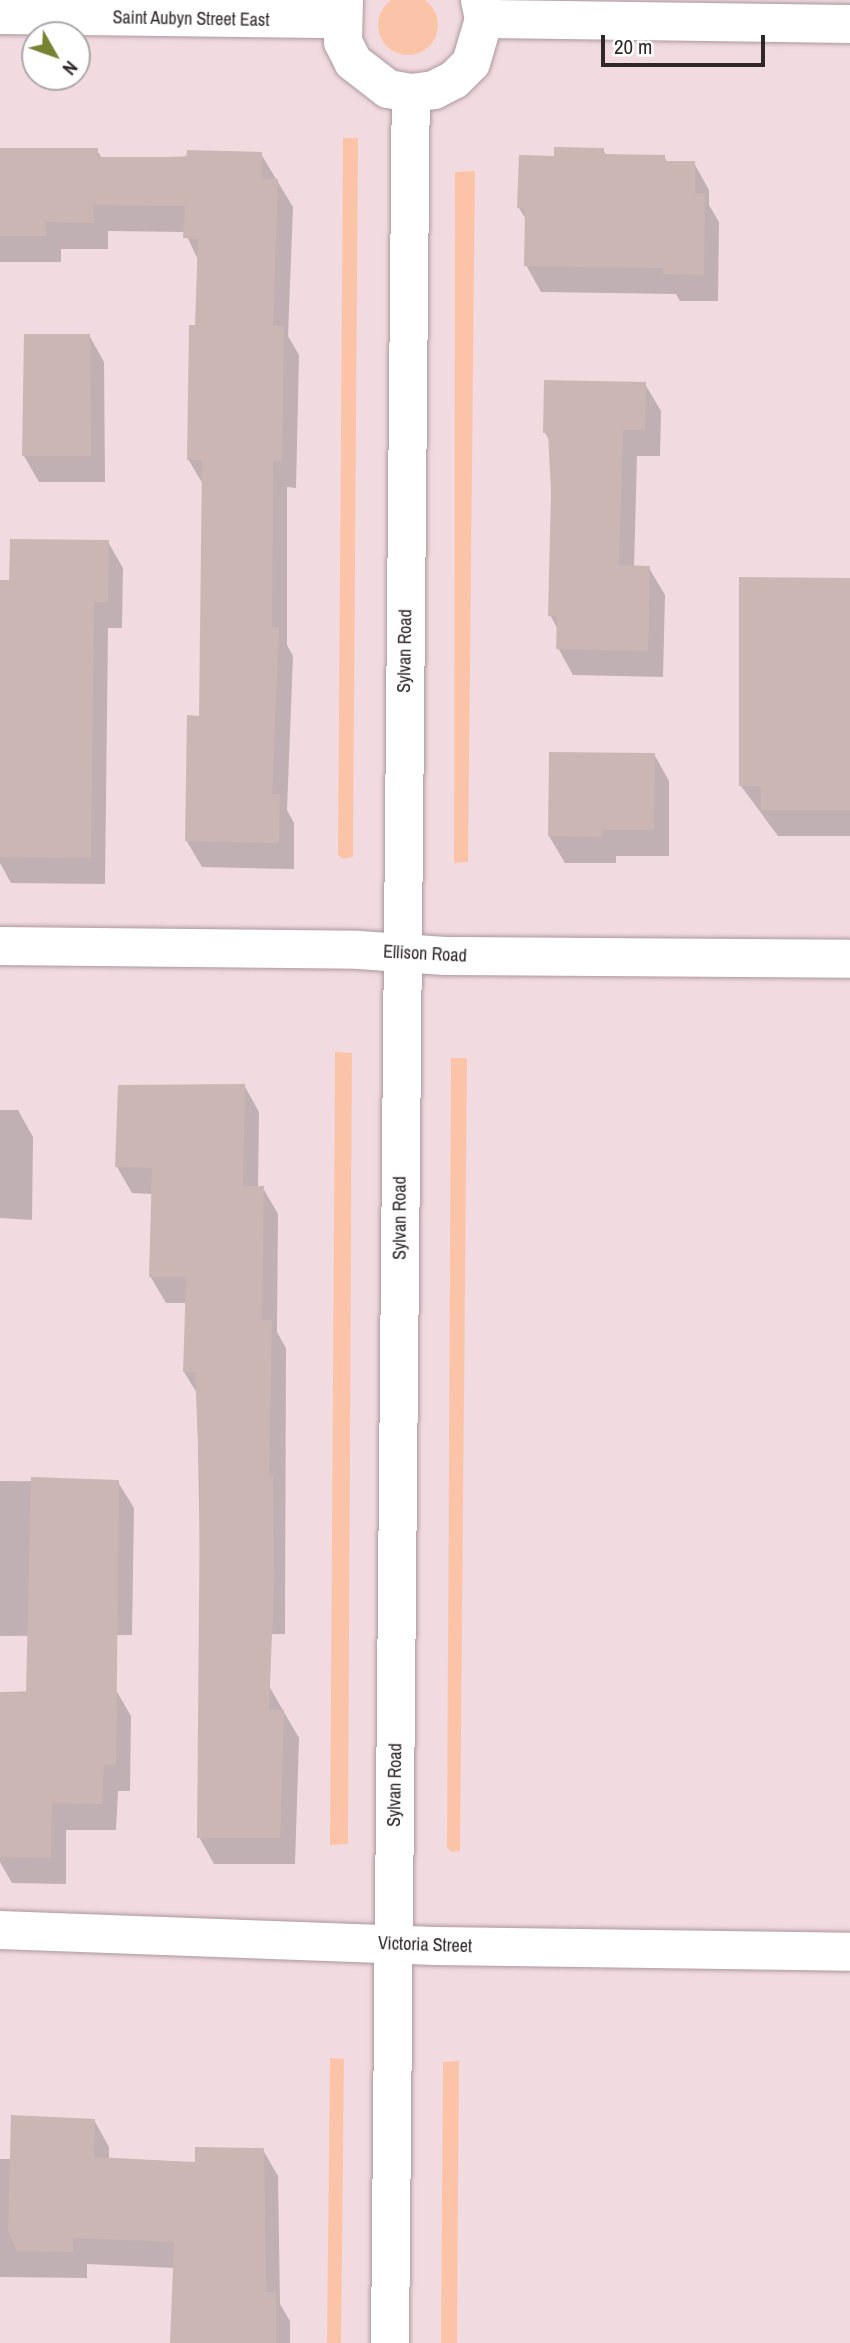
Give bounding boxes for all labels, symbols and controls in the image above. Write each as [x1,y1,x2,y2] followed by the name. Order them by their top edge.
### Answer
[112,7,270,31] street label: Saint Aubyn Street East
[21,21,91,91] north arrow
[605,21,770,65] scale bar
[614,32,652,61] text: 20 m
[57,56,84,81] text: N
[393,609,417,693] street label: Sylvan Road
[383,941,467,967] street label: Ellison Road
[389,1176,411,1260] street label: Sylvan Road
[383,1743,407,1827] street label: Sylvan Road
[378,1933,472,1957] street label: Victoria Street

